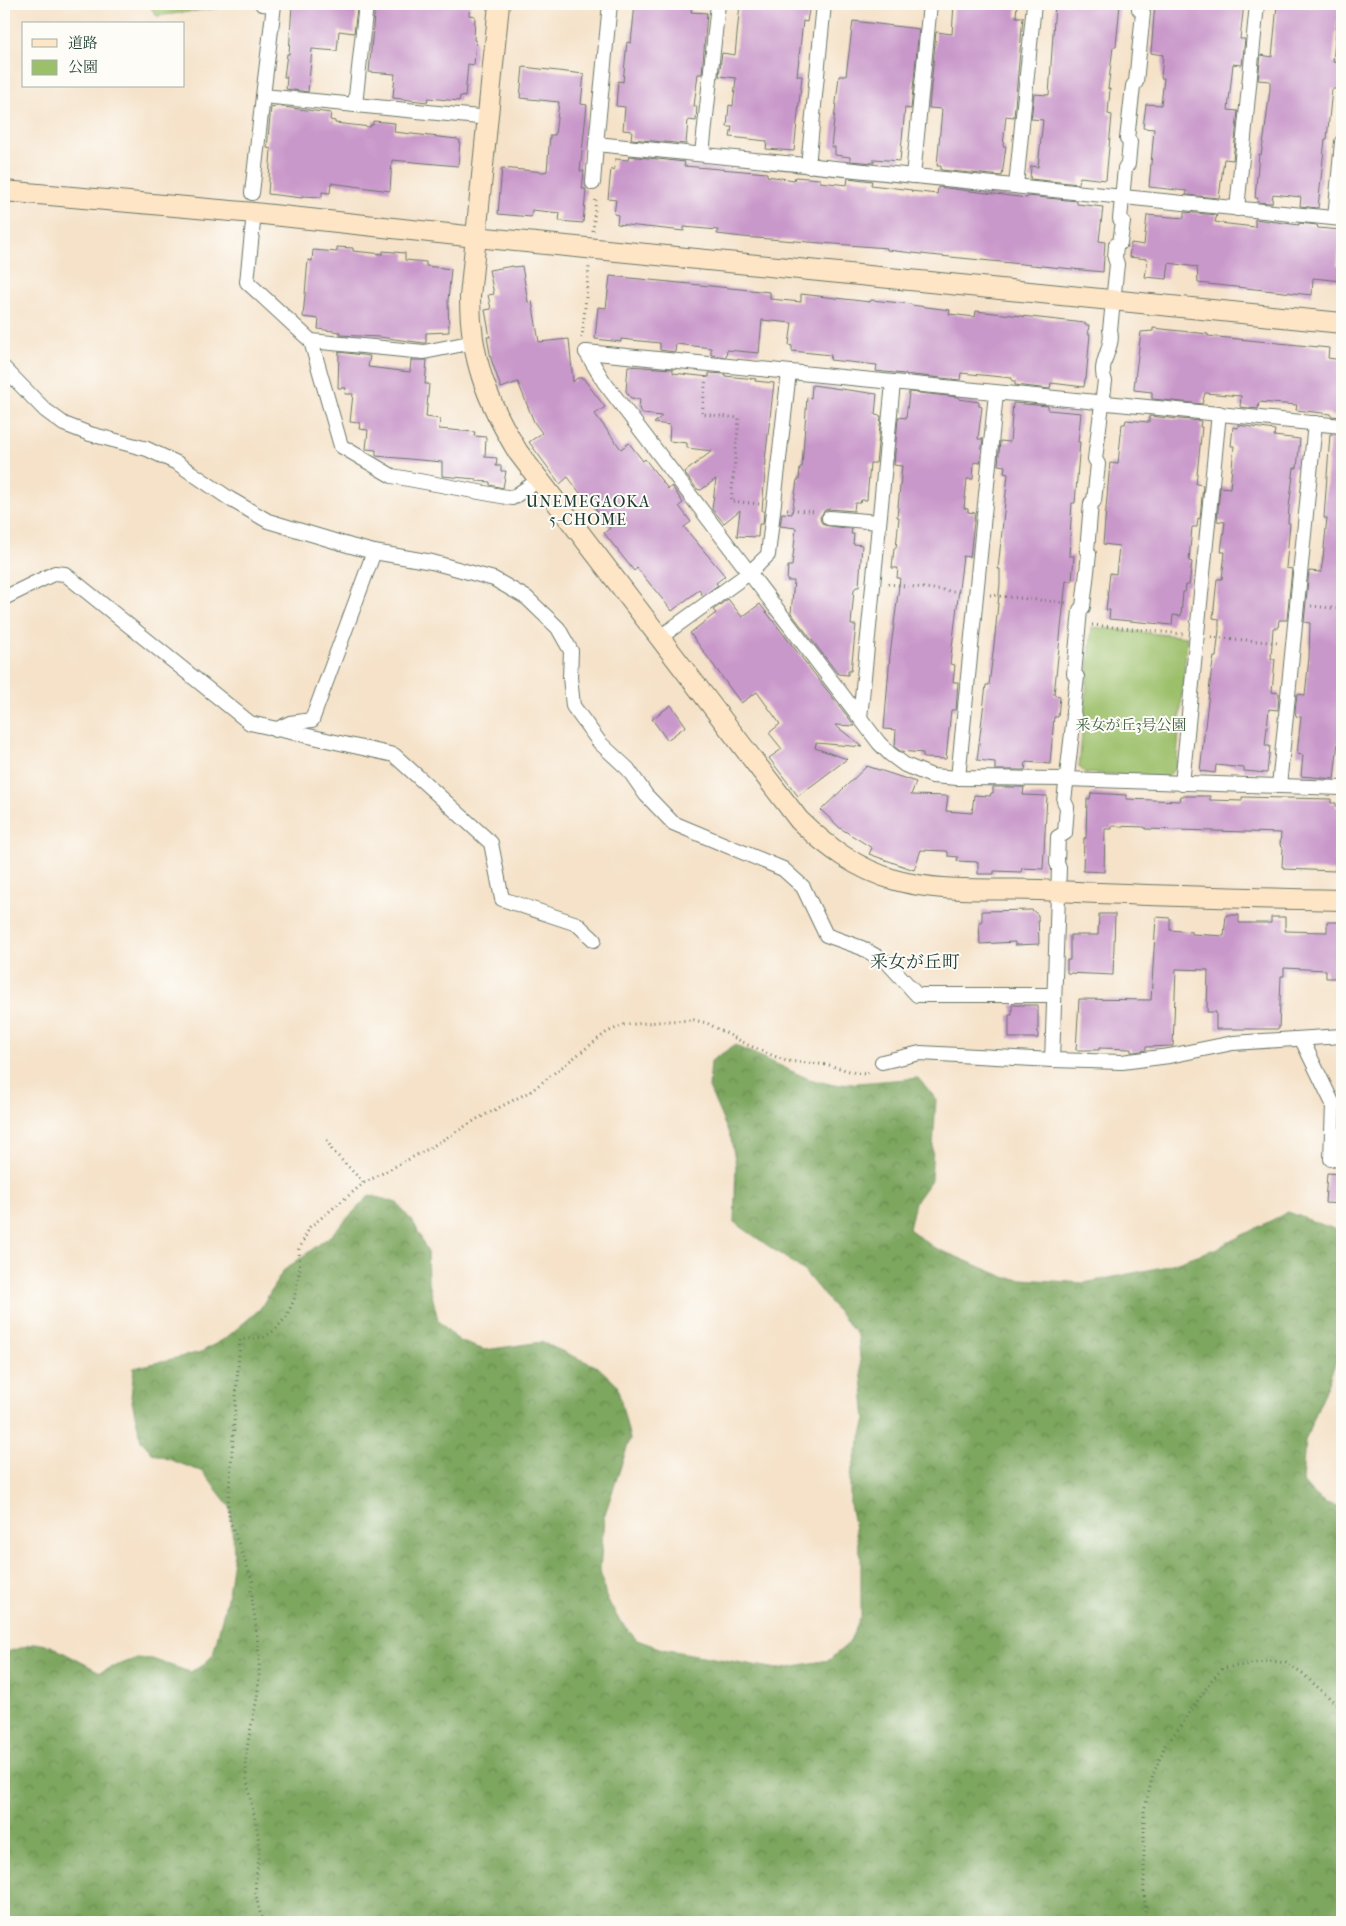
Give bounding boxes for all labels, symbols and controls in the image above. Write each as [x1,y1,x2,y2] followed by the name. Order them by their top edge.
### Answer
[22,22,185,88] legend
[68,34,98,52] text: 道路
[68,58,98,76] text: 公園
[526,492,650,529] district label: UNEMEGAOKA 5-CHOME
[1075,716,1187,734] park label: 釆女が丘3号公園
[870,952,960,973] district label: 釆女が丘町

